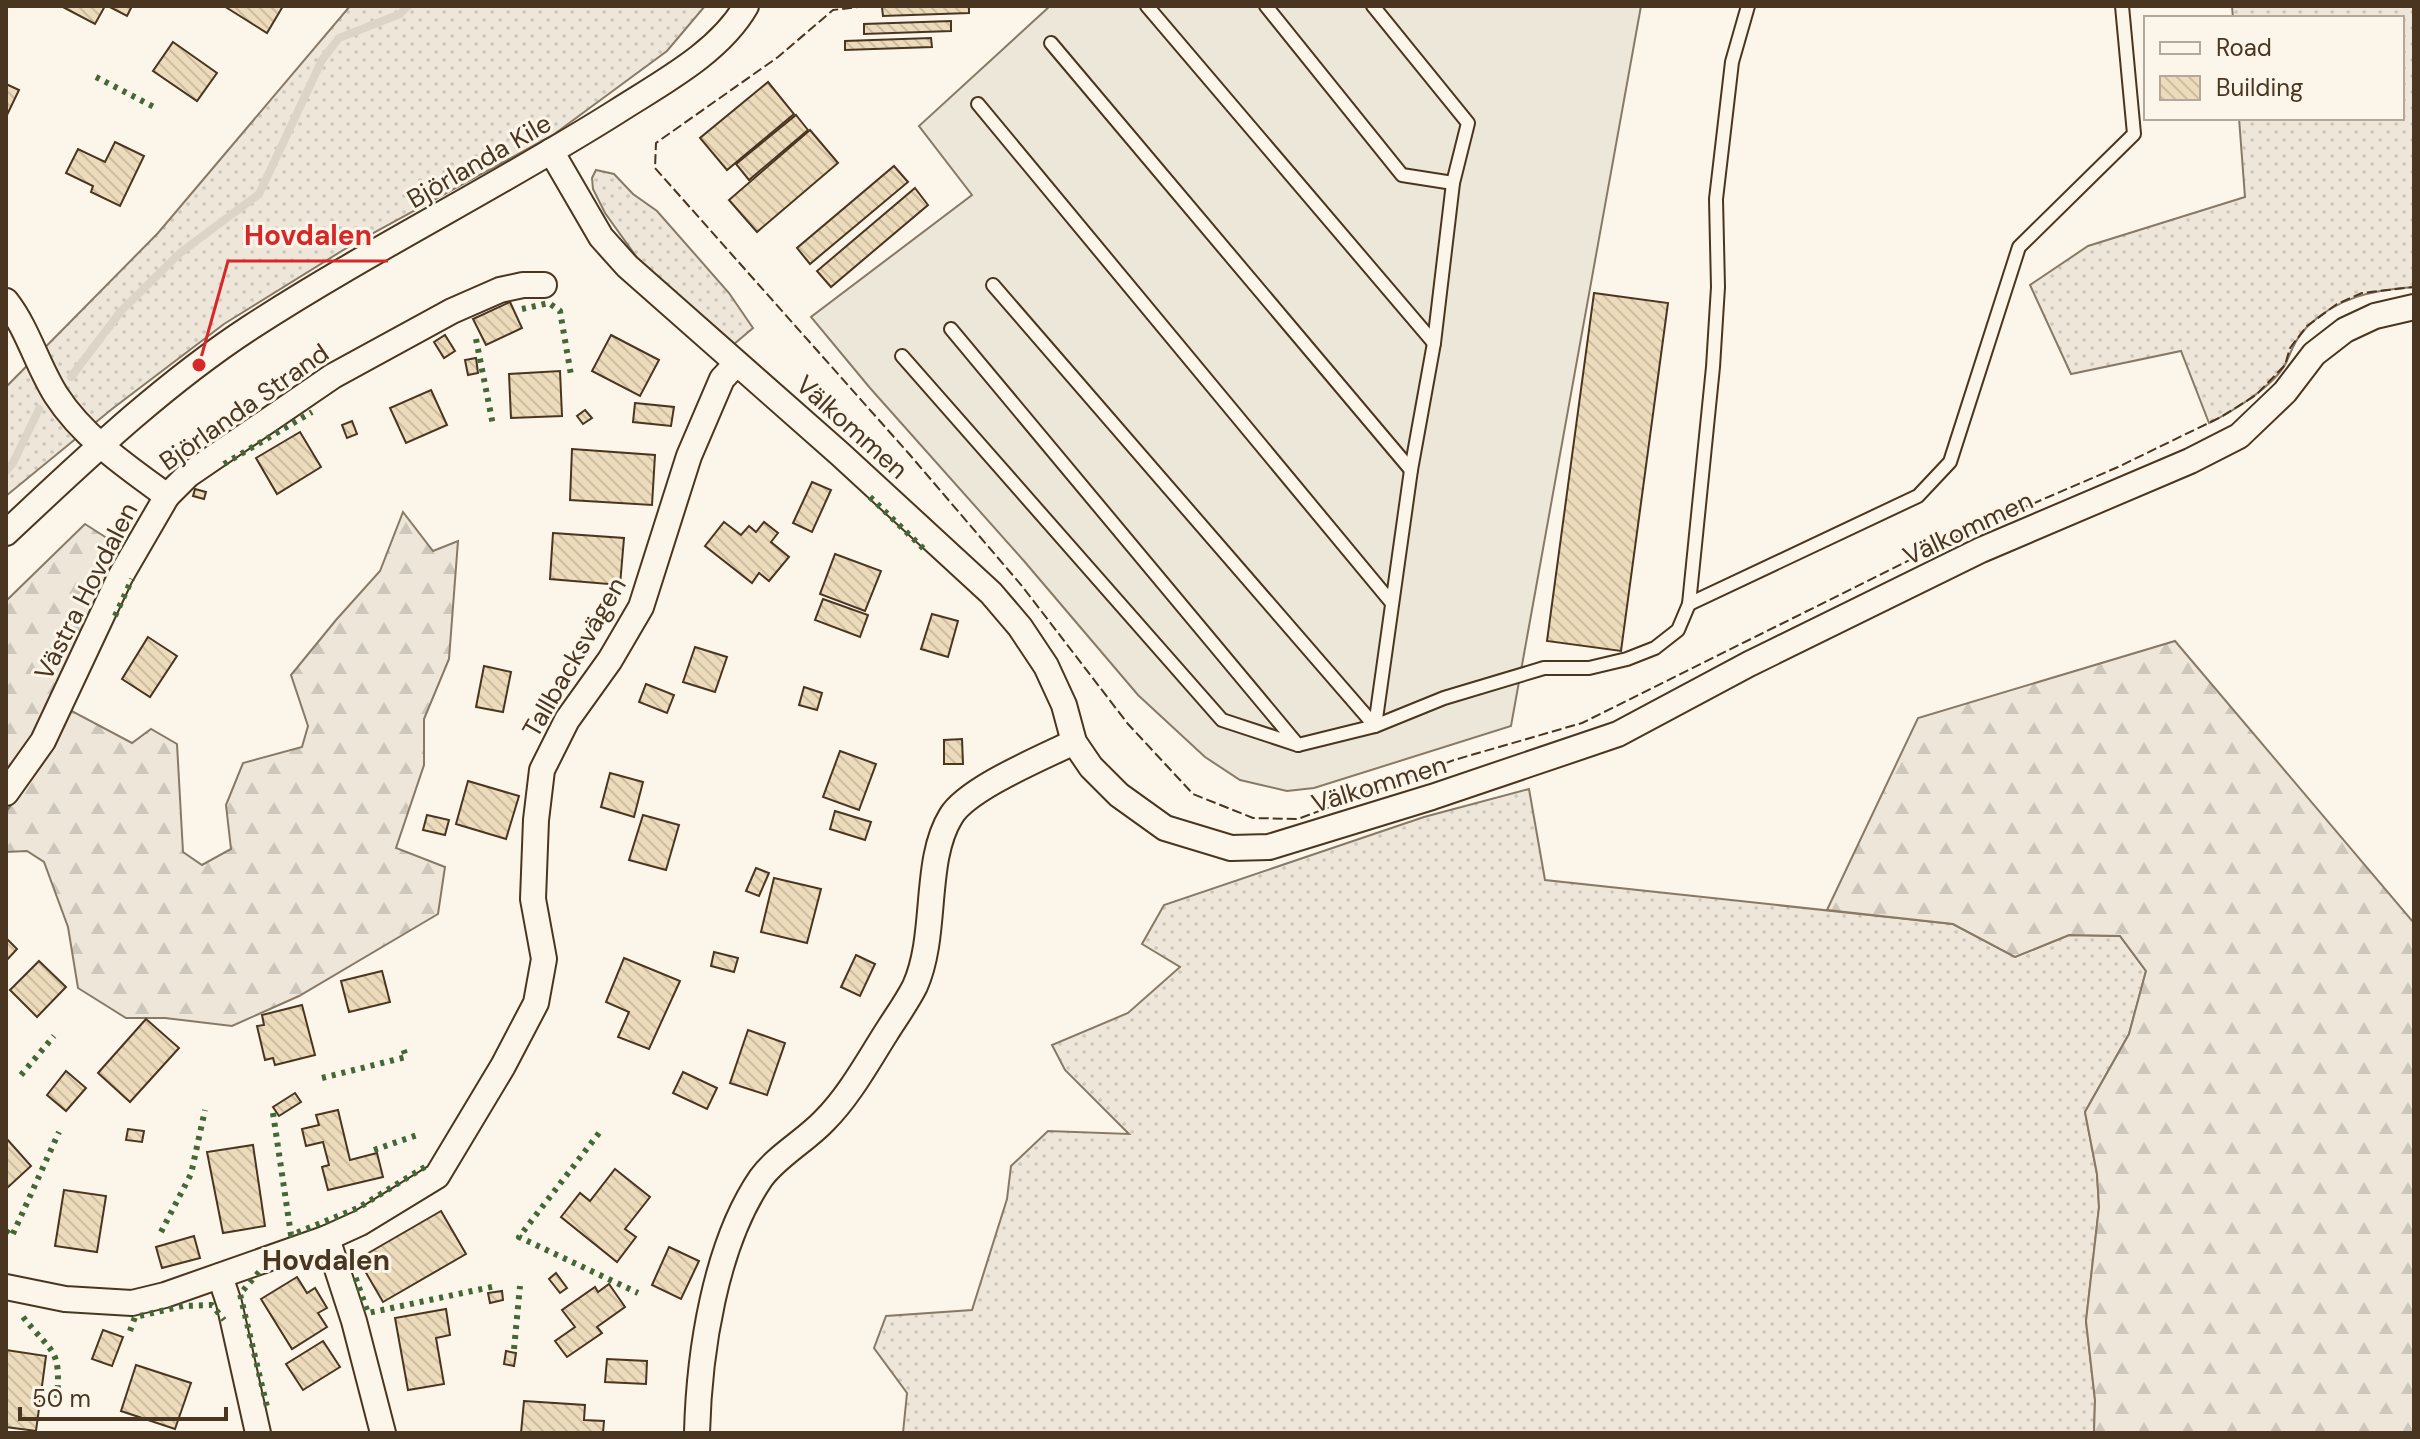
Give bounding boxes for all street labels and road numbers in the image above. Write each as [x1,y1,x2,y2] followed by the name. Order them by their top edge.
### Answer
[401,106,557,216] street label: Björlanda Kile
[153,336,335,478] street label: Björlanda Strand
[789,368,915,486] street label: Välkommen
[1898,483,2038,573] street label: Välkommen
[27,496,145,686] street label: Västra Hovdalen
[514,571,634,743] street label: Tallbacksvägen
[1307,747,1451,821] street label: Välkommen

